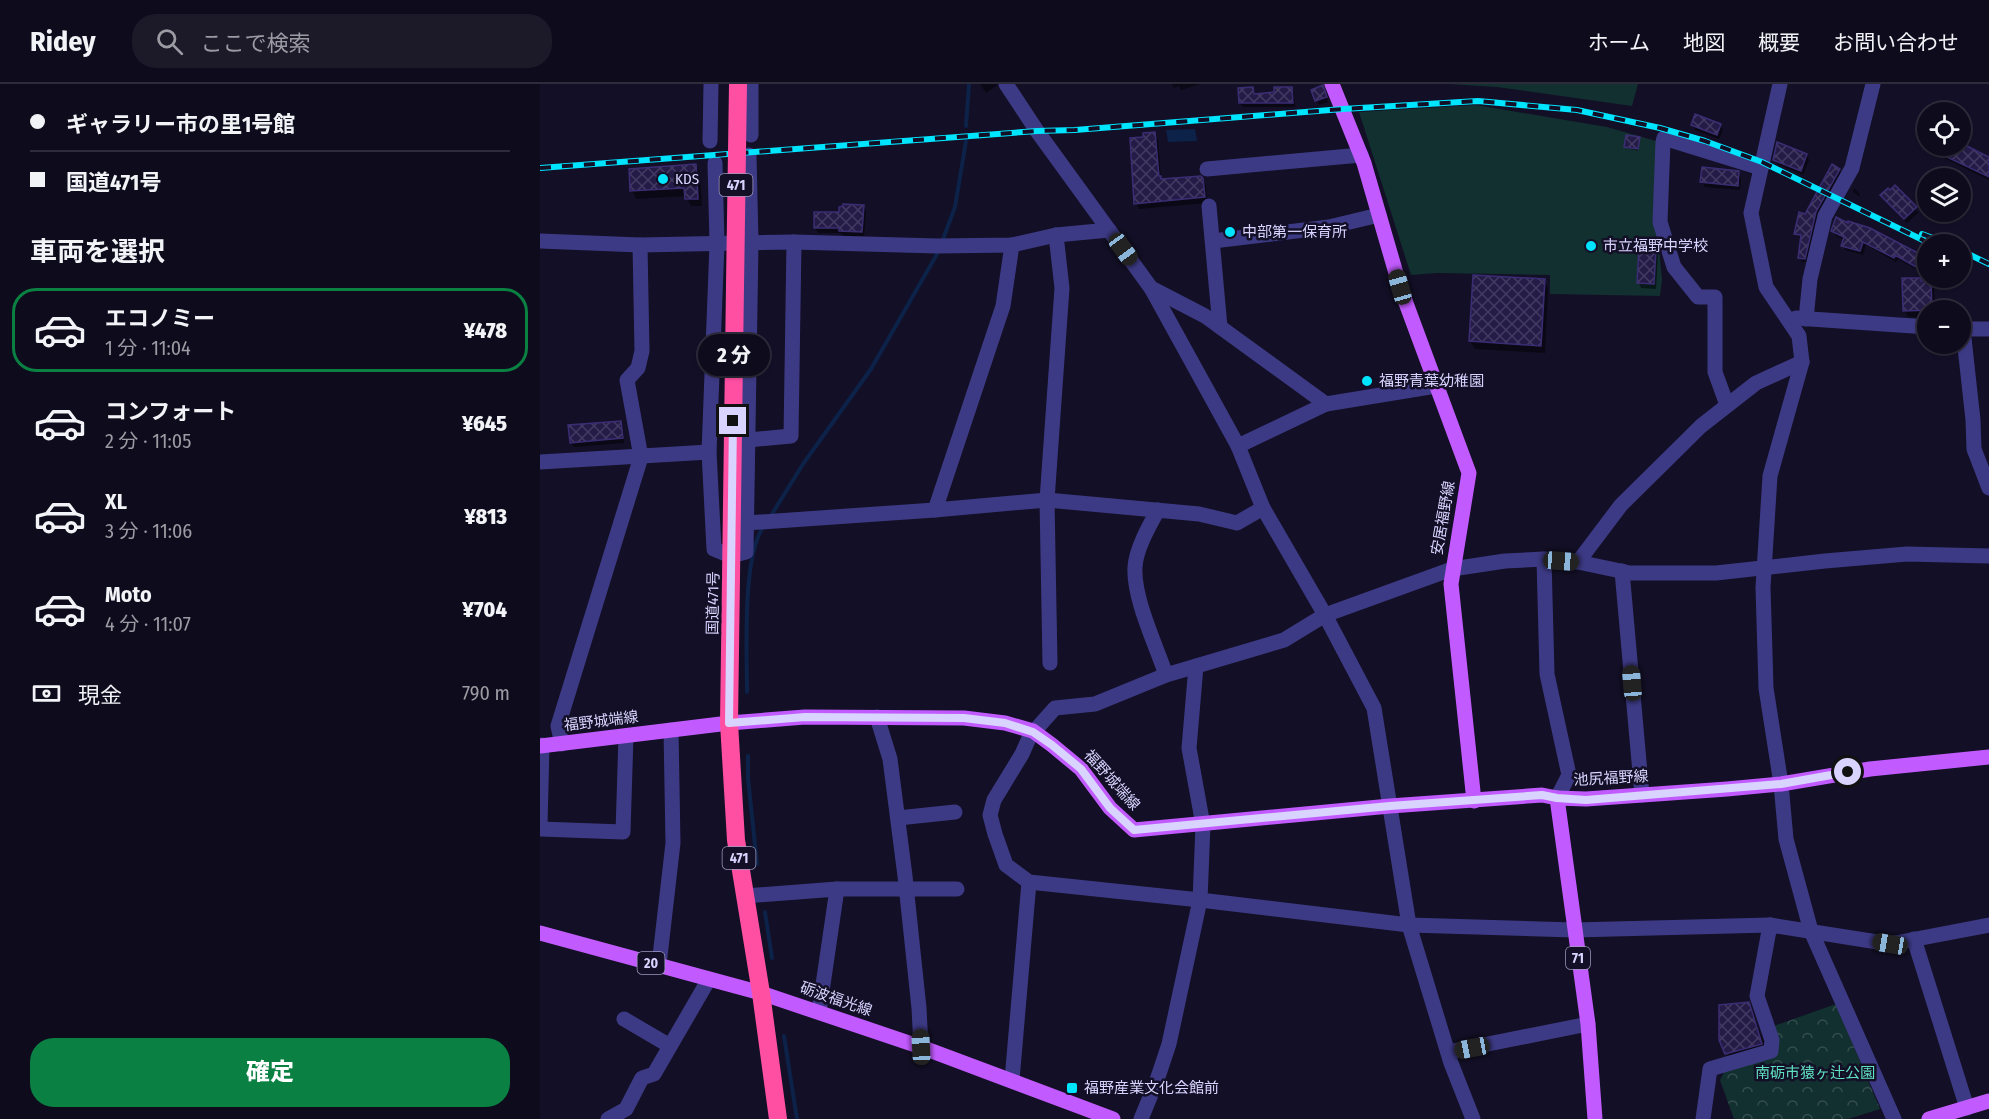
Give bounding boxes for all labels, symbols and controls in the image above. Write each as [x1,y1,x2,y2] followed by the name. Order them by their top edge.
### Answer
[132,14,552,68] search box
[30,25,96,58] text: Ridey
[153,25,186,58] icon: search
[201,30,311,57] text: ここで検索
[1588,30,1650,56] text: ホーム
[1683,30,1725,56] text: 地図
[1758,30,1800,56] text: 概要
[1833,30,1959,56] text: お問い合わせ
[1917,102,1971,354] map controls
[1917,102,1971,156] button: locate
[66,111,295,138] text: ギャラリー市の里1号館
[1917,168,1971,222] button: layers
[66,169,161,196] text: 国道471号
[675,170,699,188] place label: KDS
[656,172,670,186] marker: KDS
[720,174,752,196] road number: 471
[1242,223,1347,241] place label: 中部第一保育所
[1223,225,1237,239] marker: 中部第一保育所
[1105,229,1141,269] car
[1917,234,1971,288] button: +
[30,236,165,268] text: 車両を選択
[1603,237,1708,255] place label: 市立福野中学校
[1584,239,1598,253] marker: 市立福野中学校
[1386,267,1414,307] car
[1917,300,1971,354] button: −
[33,303,87,357] icon: car
[105,305,215,332] text: エコノミー
[464,317,507,344] text: ¥478
[697,334,769,376] callout: 2 分
[105,336,191,360] text: 1 分 · 11:04
[717,343,751,367] text: 2 分
[1379,372,1484,390] place label: 福野青葉幼稚園
[1360,374,1374,388] marker: 福野青葉幼稚園
[33,396,87,450] icon: car
[105,398,236,425] text: コンフォート
[719,407,746,434] route end
[462,410,507,437] text: ¥645
[105,429,191,453] text: 2 分 · 11:05
[1428,479,1458,557] street label: 安居福野線
[105,488,127,515] text: XL
[33,489,87,543] icon: car
[464,503,507,530] text: ¥813
[105,519,192,543] text: 3 分 · 11:06
[1542,551,1580,571] car
[703,571,723,635] street label: 国道471号
[105,581,152,608] text: Moto
[33,582,87,636] icon: car
[462,596,507,623] text: ¥704
[105,612,191,636] text: 4 分 · 11:07
[1621,664,1643,702] car
[30,677,63,710] icon: cash
[462,681,510,705] text: 790 m
[78,682,122,709] text: 現金
[563,707,639,735] street label: 福野城端線
[1080,746,1144,814] street label: 福野城端線
[1834,758,1861,785] route start
[1573,767,1649,789] street label: 池尻福野線
[722,847,756,869] road number: 471
[1871,932,1909,956] car
[1566,947,1590,969] road number: 71
[638,952,664,974] road number: 20
[798,978,874,1020] street label: 砺波福光線
[911,1029,931,1065] car
[1453,1036,1491,1060] car
[30,1038,510,1107] button: 確定
[1755,1064,1875,1082] park label: 南砺市猿ヶ辻公園
[1084,1079,1219,1097] place label: 福野産業文化会館前
[1065,1081,1079,1095] marker: 福野産業文化会館前

